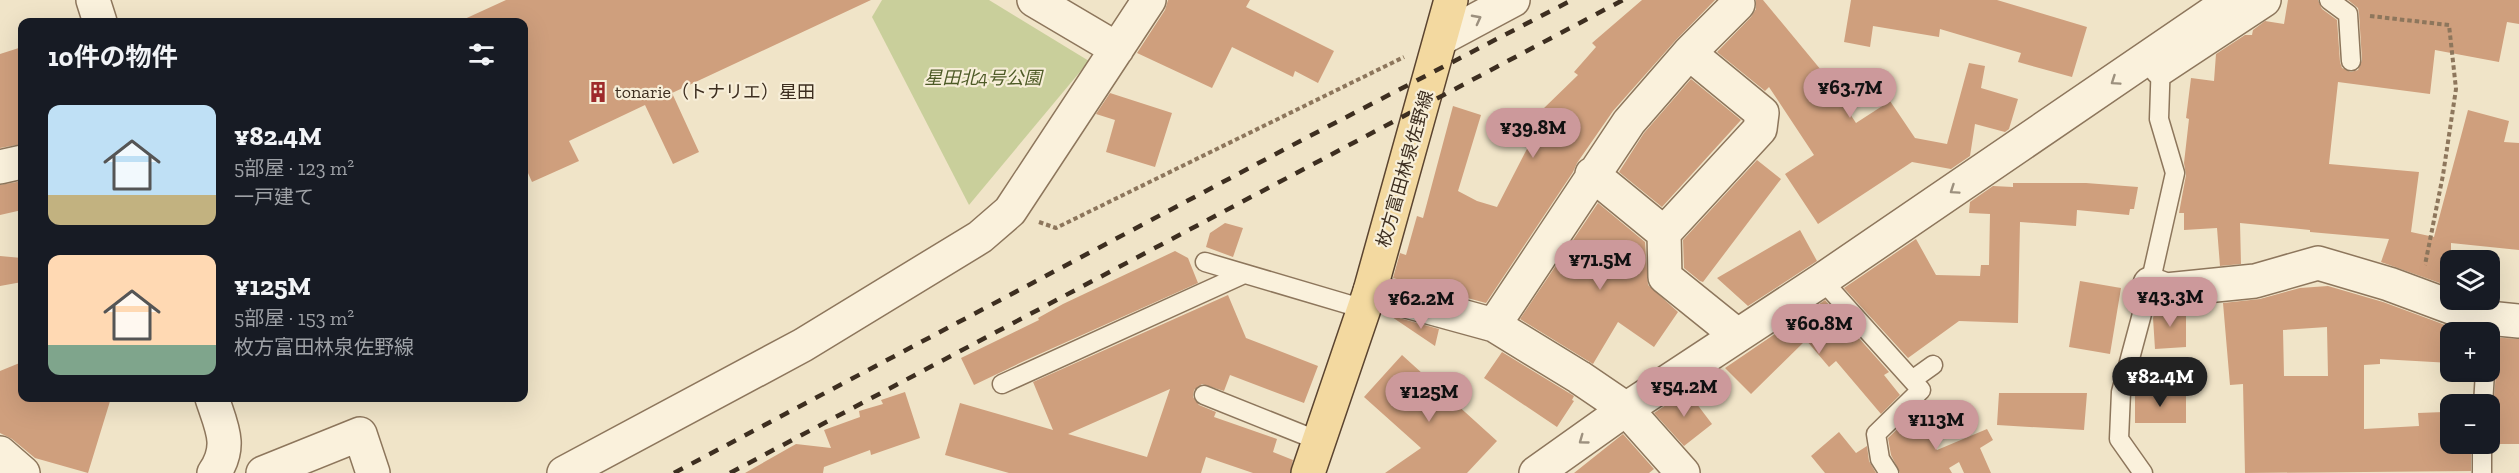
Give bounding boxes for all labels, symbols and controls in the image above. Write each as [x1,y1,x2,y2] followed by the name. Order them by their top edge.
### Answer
[1471,15,1481,26] one-way arrow
[465,38,498,71] icon: filters
[48,41,177,73] text: 10件の物件
[924,67,1045,89] park label: 星田北4号公園
[1801,68,1899,119] pin: ¥63.7M
[2111,73,2121,85] one-way arrow
[1817,75,1883,99] text: ¥63.7M
[586,80,610,104] building icon: tonarie（トナリエ）星田
[615,81,815,103] place label: tonarie（トナリエ）星田
[1372,88,1438,250] street label: 枚方富田林泉佐野線
[1484,108,1582,159] pin: ¥39.8M
[1500,115,1566,139] text: ¥39.8M
[234,120,322,152] text: ¥82.4M
[96,129,168,201] icon: home
[234,156,354,180] text: 5部屋 · 123 m²
[1949,183,1960,194] one-way arrow
[234,185,314,209] text: 一戸建て
[1551,240,1649,291] pin: ¥71.5M
[1569,247,1631,271] text: ¥71.5M
[2440,250,2500,454] map controls
[2440,250,2500,310] button: layers
[234,270,311,302] text: ¥125M
[2121,277,2219,328] pin: ¥43.3M
[96,279,168,351] icon: home
[1372,279,1470,330] pin: ¥62.2M
[2136,284,2204,308] text: ¥43.3M
[1388,286,1454,310] text: ¥62.2M
[1770,304,1868,355] pin: ¥60.8M
[234,306,354,330] text: 5部屋 · 153 m²
[1785,311,1853,335] text: ¥60.8M
[2440,322,2500,382] button: +
[234,335,414,359] text: 枚方富田林泉佐野線
[2111,357,2209,408] pin: ¥82.4M
[2126,364,2194,388] text: ¥82.4M
[1635,367,1733,418] pin: ¥54.2M
[1387,372,1471,423] pin: ¥125M
[1650,374,1718,398] text: ¥54.2M
[1399,379,1459,403] text: ¥125M
[2440,394,2500,454] button: −
[1894,400,1978,451] pin: ¥113M
[1908,407,1964,431] text: ¥113M
[1578,433,1589,444] one-way arrow

